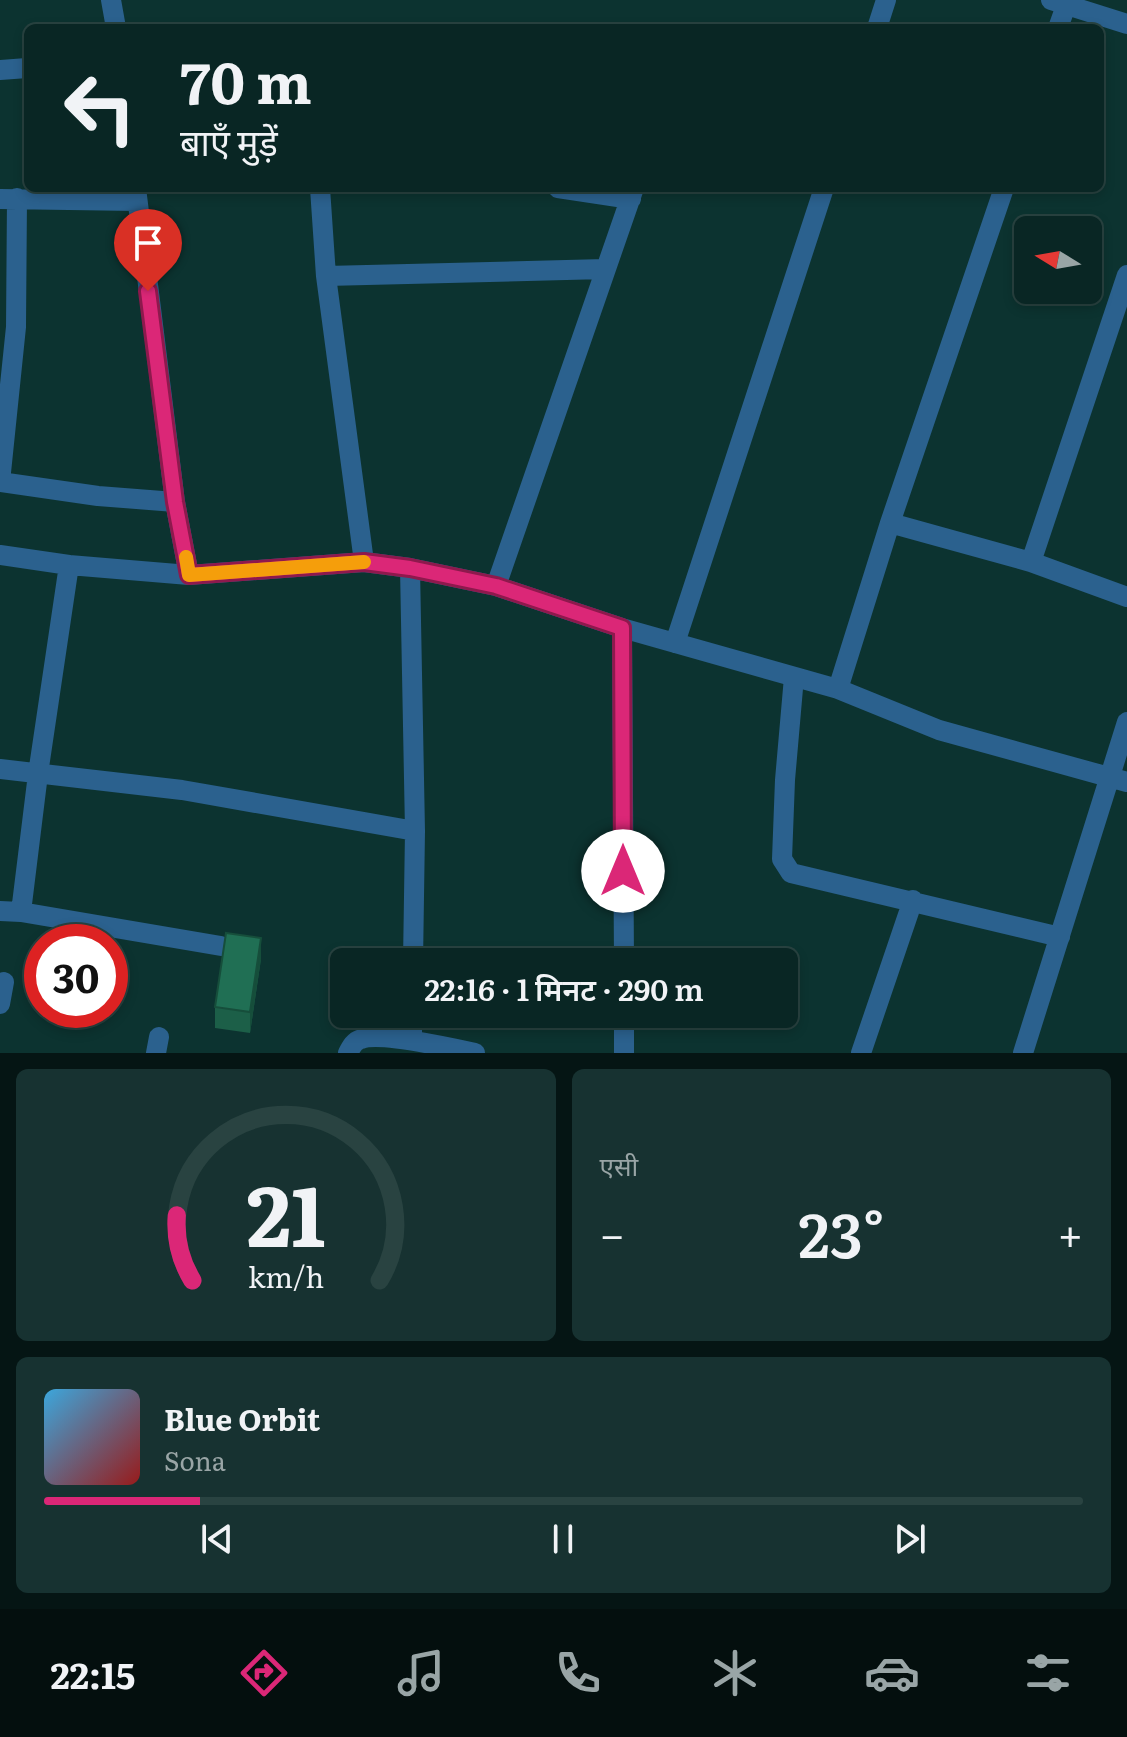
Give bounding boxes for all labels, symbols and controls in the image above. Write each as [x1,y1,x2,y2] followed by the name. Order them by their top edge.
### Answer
[180,38,312,121] text: 70 m
[48,56,152,160] icon: left
[180,114,278,167] text: बाएँ मुड़ें
[114,209,182,291] pin
[1014,216,1102,304] north arrow
[1014,216,1102,304] map controls
[126,221,170,265] icon: arrive
[581,829,665,913] position arrow
[24,924,128,1028] speed limit sign: 30
[424,966,704,1010] text: 22:16 · 1 मिनट · 290 m
[600,1145,638,1184] text: एसी
[246,1149,325,1273] text: 21
[798,1187,884,1276] text: 23°
[600,1199,625,1265] text: −
[1057,1199,1083,1265] text: +
[248,1254,324,1297] text: km/h
[164,1396,320,1440] text: Blue Orbit
[164,1440,226,1479] text: Sona
[195,1517,239,1561] icon: previous
[541,1517,585,1561] icon: pause
[888,1517,932,1561] icon: next
[236,1645,292,1701] icon: directions
[393,1645,449,1701] icon: music
[550,1645,606,1701] icon: phone
[707,1645,763,1701] icon: climate
[864,1645,920,1701] icon: car
[1020,1645,1076,1701] icon: filters
[50,1647,135,1700] text: 22:15

